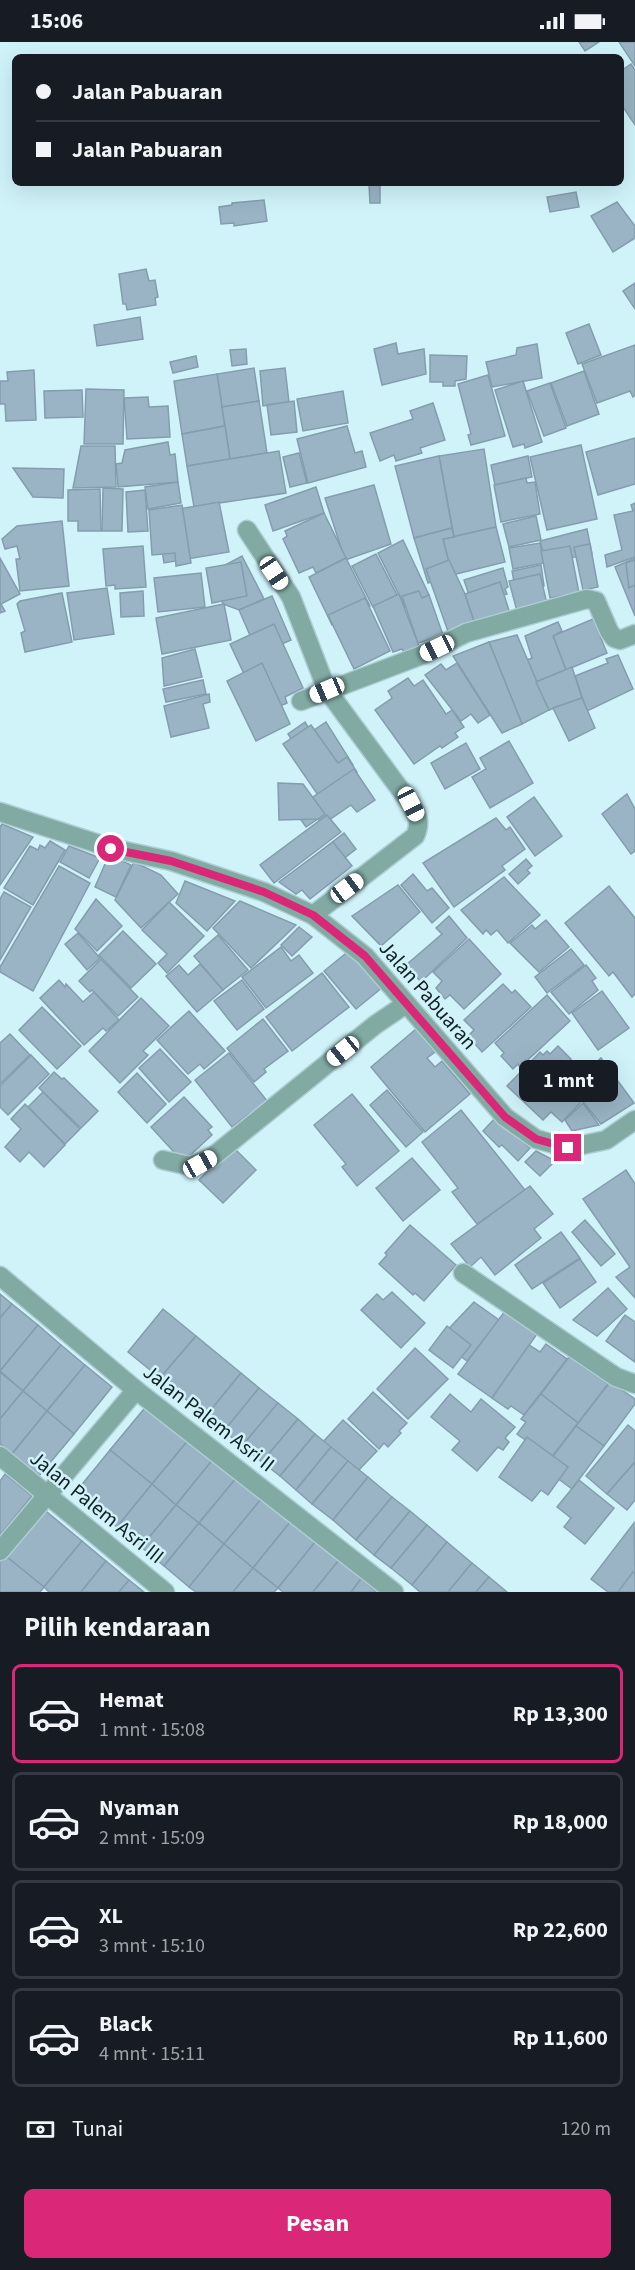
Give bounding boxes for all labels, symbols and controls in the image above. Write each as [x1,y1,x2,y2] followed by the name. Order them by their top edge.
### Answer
[30,5,83,37] text: 15:06
[72,76,223,108] text: Jalan Pabuaran
[72,134,223,166] text: Jalan Pabuaran
[256,553,292,593] car
[417,632,457,664] car
[307,675,347,705] car
[395,784,427,824] car
[97,835,124,862] route start
[327,870,367,906] car
[372,934,484,1056] street label: Jalan Pabuaran
[323,1033,363,1069] car
[518,1061,618,1103] callout: 1 mnt
[543,1067,594,1095] text: 1 mnt
[554,1134,581,1161] route end
[180,1147,220,1181] car
[137,1357,281,1479] street label: Jalan Palem Asri II
[23,1443,171,1571] street label: Jalan Palem Asri III
[24,1608,211,1647] text: Pilih kendaraan
[99,1684,164,1716] text: Hemat
[27,1687,81,1741] icon: car
[513,1698,608,1730] text: Rp 13,300
[99,1716,205,1744] text: 1 mnt · 15:08
[99,1792,179,1824] text: Nyaman
[27,1795,81,1849] icon: car
[513,1806,608,1838] text: Rp 18,000
[99,1824,205,1852] text: 2 mnt · 15:09
[99,1900,123,1932] text: XL
[27,1903,81,1957] icon: car
[513,1914,608,1946] text: Rp 22,600
[99,1932,205,1960] text: 3 mnt · 15:10
[99,2008,153,2040] text: Black
[27,2011,81,2065] icon: car
[513,2022,608,2054] text: Rp 11,600
[99,2040,205,2068] text: 4 mnt · 15:11
[24,2113,57,2146] icon: cash
[72,2113,123,2145] text: Tunai
[561,2115,611,2143] text: 120 m
[24,2189,611,2258] button: Pesan

